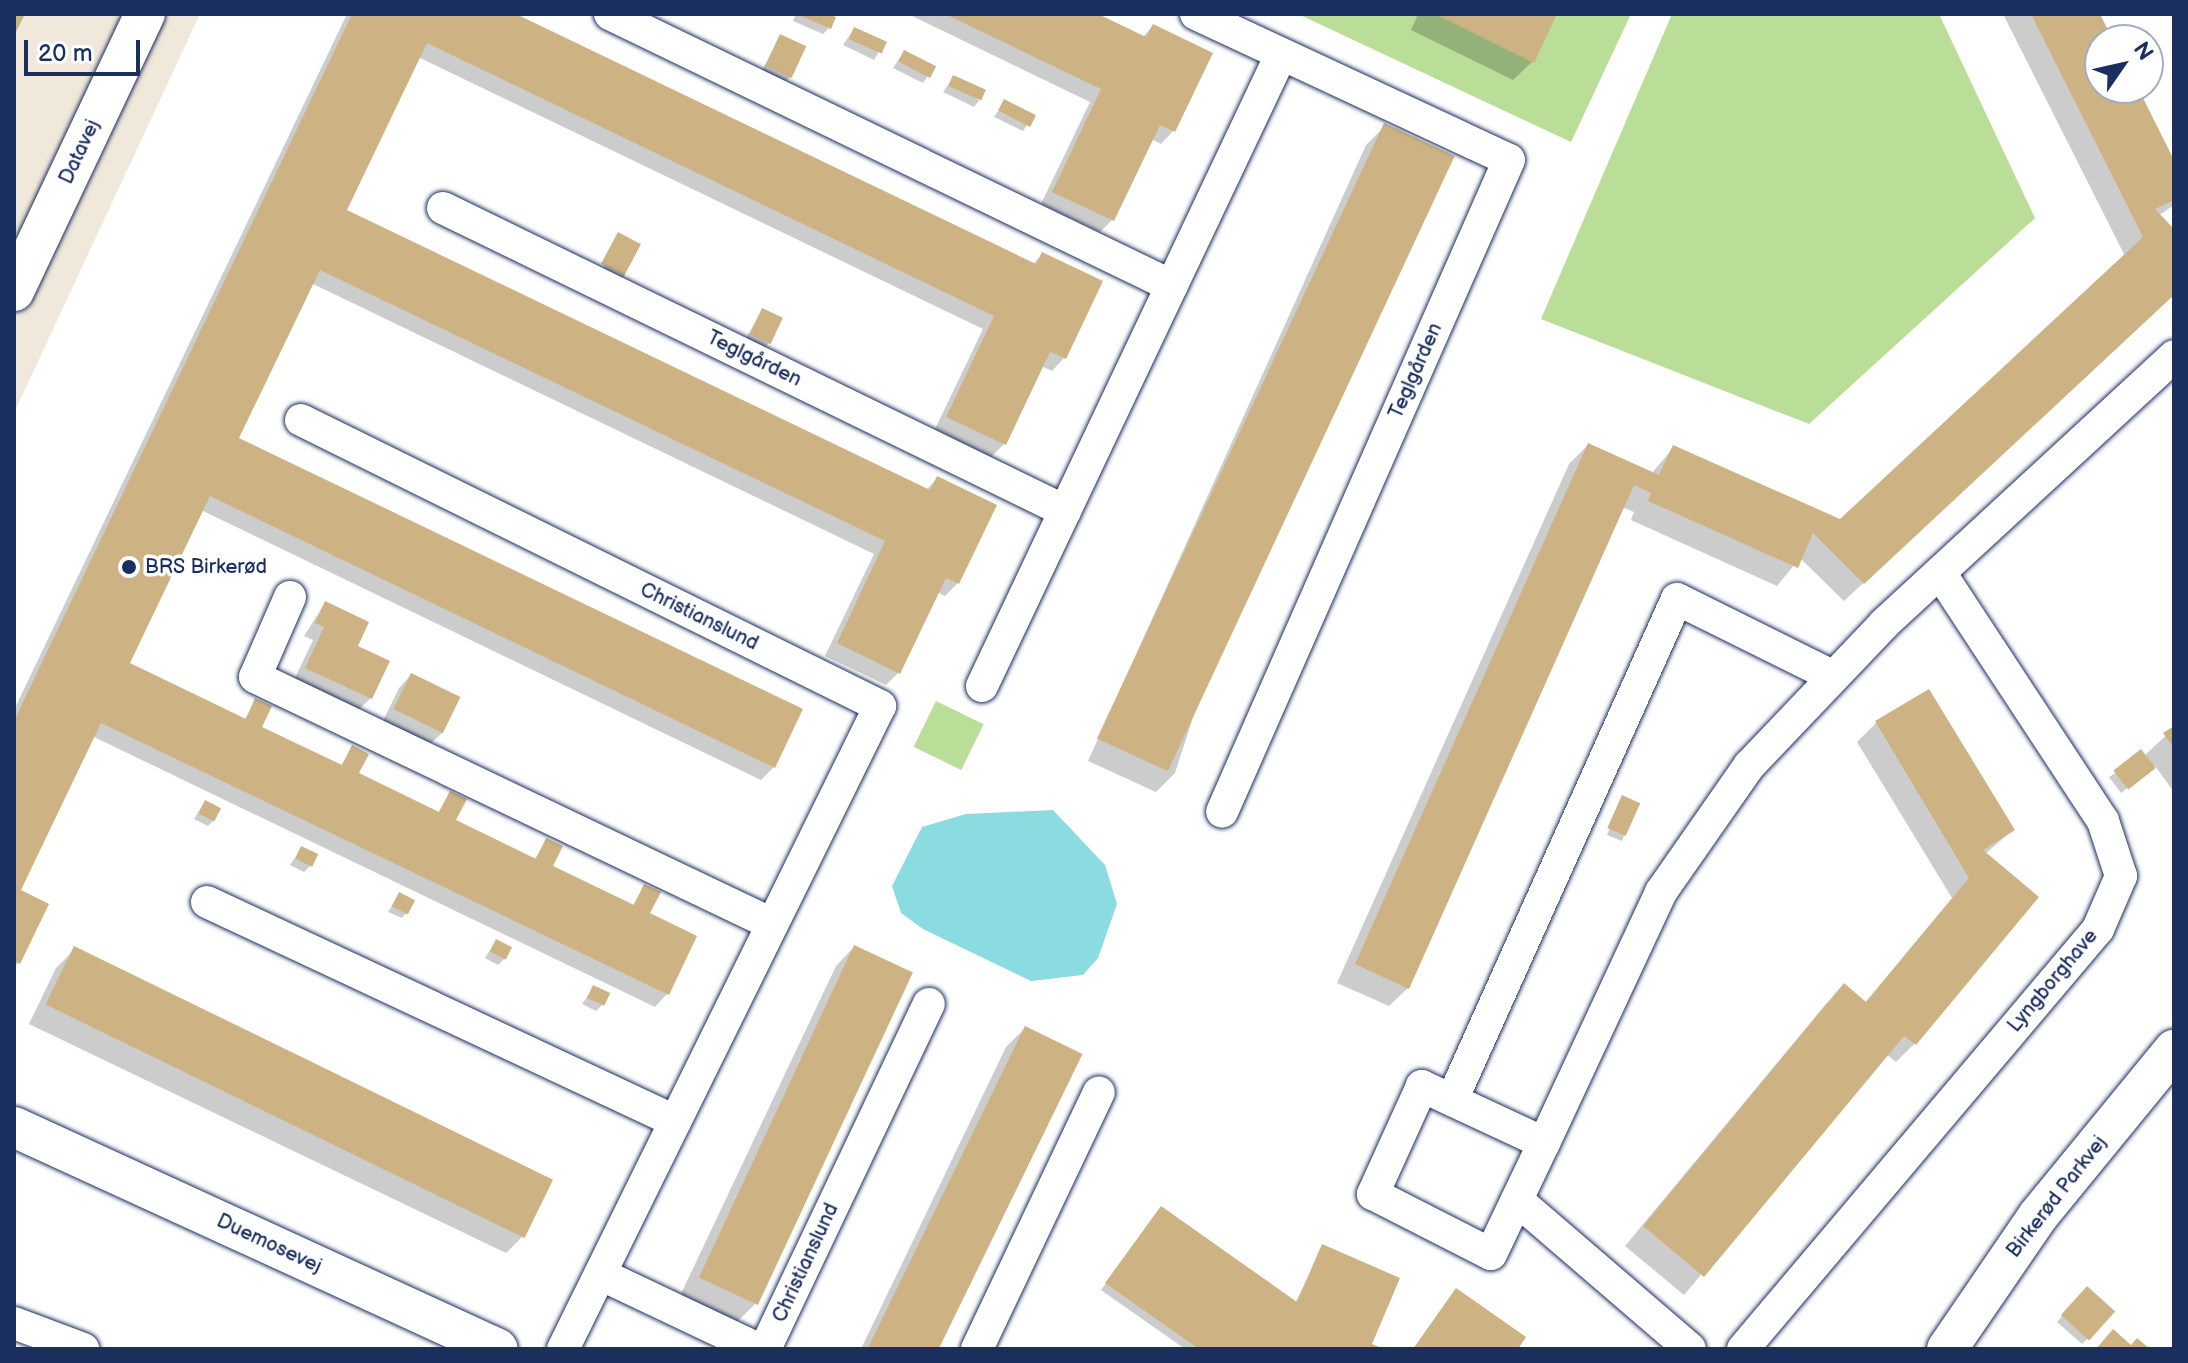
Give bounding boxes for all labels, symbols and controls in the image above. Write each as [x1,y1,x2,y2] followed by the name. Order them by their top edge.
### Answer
[28,24,144,74] scale bar
[2084,24,2164,104] north arrow
[2127,37,2158,66] text: N
[38,39,93,68] text: 20 m
[55,116,105,188] street label: Datavej
[1384,320,1448,422] street label: Teglgården
[703,326,805,392] street label: Teglgården
[145,555,267,579] place label: BRS Birkerød
[120,558,138,576] marker: BRS Birkerød
[636,578,762,656] street label: Christianslund
[2003,925,2103,1037] street label: Lyngborghave
[2002,1131,2112,1263] street label: Birkerød Parkvej
[768,1200,844,1326] street label: Christianslund
[213,1209,325,1279] street label: Duemosevej

